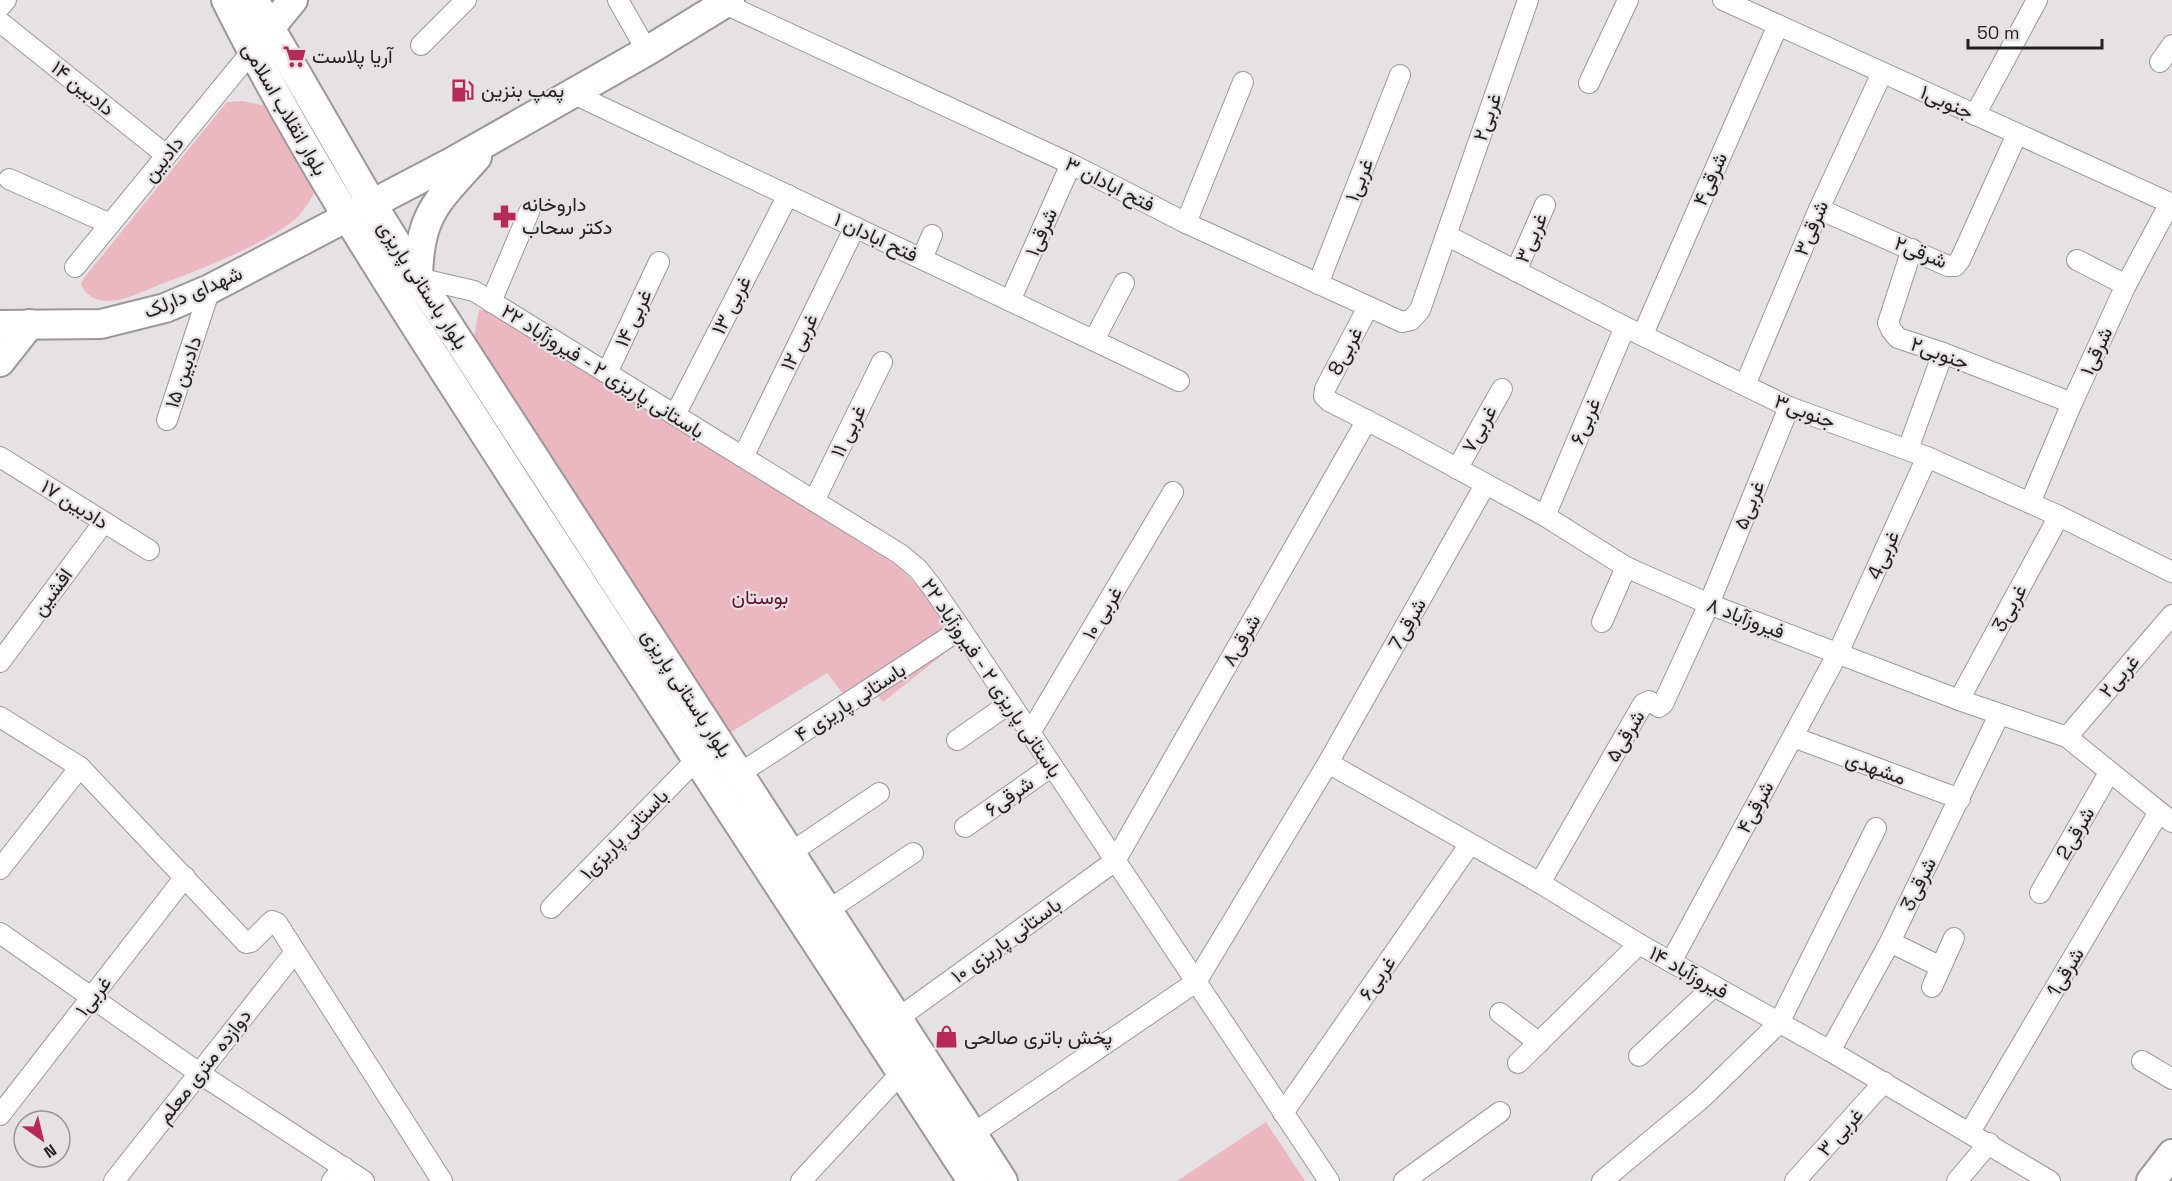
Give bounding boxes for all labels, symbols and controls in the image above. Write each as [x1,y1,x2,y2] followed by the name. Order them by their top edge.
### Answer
[1968,12,2102,50] scale bar
[1977,21,2019,44] text: 50 m
[236,38,334,180] street label: بلوار انقلاب اسلامی
[281,43,307,69] supermarket icon: آریا پلاست
[312,43,394,70] place label: آریا پلاست
[46,54,120,122] street label: دادبین ۱۴
[450,77,476,103] fuel station icon: پمپ بنزین
[481,77,564,104] place label: پمپ بنزین
[1916,79,1978,125] street label: جنوبی۱
[1467,90,1507,144] street label: غربی۲
[137,131,189,187] street label: دادبین
[1687,148,1733,210] street label: شرقی۴
[1060,150,1159,219] street label: فتح ابادان ۳
[1339,155,1379,205] street label: غربی۱
[522,191,612,240] place label: داروخانه دکتر سحاب
[1788,196,1834,260] street label: شرقی۳
[491,203,517,229] pharmacy icon: داروخانه دکتر سحاب
[1019,204,1063,260] street label: شرقی۱
[829,206,922,269] street label: فتح ابادان ۱
[1509,209,1553,267] street label: غربی۳
[371,216,474,355] street label: بلوار باستانی پاریزی
[1891,230,1951,274] street label: شرقی۲
[140,260,246,324] street label: شهدای دارلک
[705,271,757,339] street label: غربی ۱۳
[608,285,658,351] street label: غربی ۱۴
[496,298,709,445] street label: باستانی پاریزی ۲ - فیروزآباد ۲۲
[774,309,824,375] street label: غربی ۱۲
[1322,322,1368,380] street label: غربی8
[2074,323,2118,379] street label: شرقی۱
[1907,330,1973,376] street label: جنوبی۲
[159,332,207,412] street label: دادبین ۱۵
[1771,388,1839,434] street label: جنوبی۳
[1564,394,1606,448] street label: غربی۶
[824,401,872,461] street label: غربی ۱۱
[1455,401,1503,457] street label: غربی۷
[36,473,114,535] street label: دادبین ۱۷
[1728,477,1770,533] street label: غربی۵
[1861,526,1905,584] street label: غربی4
[26,563,78,621] street label: افشین
[915,573,1068,783] street label: باستانی پاریزی ۲ - فیروزآباد ۲۲
[1985,580,2033,636] street label: غربی3
[1076,582,1128,644] street label: غربی ۱۰
[732,584,789,610] park label: بوستان
[1703,591,1789,645] street label: فیروزآباد ۸
[1382,593,1432,655] street label: شرقی7
[1216,609,1266,671] street label: شرقی۸
[635,624,738,763] street label: بلوار باستانی پاریزی
[2093,649,2145,703] street label: غربی۲
[790,656,911,748] street label: باستانی پاریزی ۴
[1599,705,1651,767] street label: شرقی۵
[1842,745,1910,791] street label: مشهدی
[979,770,1039,822] street label: شرقی۶
[1730,776,1780,838] street label: شرقی۴
[574,783,675,886] street label: باستانی پاریزی۱
[2050,802,2100,864] street label: شرقی2
[1894,853,1942,915] street label: شرقی3
[946,891,1067,990] street label: باستانی پاریزی ۱۰
[1645,940,1733,1004] street label: فیروزآباد ۱۴
[2040,943,2090,1001] street label: شرقی1
[1353,951,1401,1005] street label: غربی۶
[69,971,117,1021] street label: غربی۱
[151,1003,257,1129] street label: دوازده متری معلم
[933,1024,959,1050] shop icon: پخش باتری صالحی
[964,1024,1112,1051] place label: پخش باتری صالحی
[1811,1102,1869,1162] street label: غربی ۳
[12,1109,72,1169] north arrow
[40,1139,60,1163] text: N

